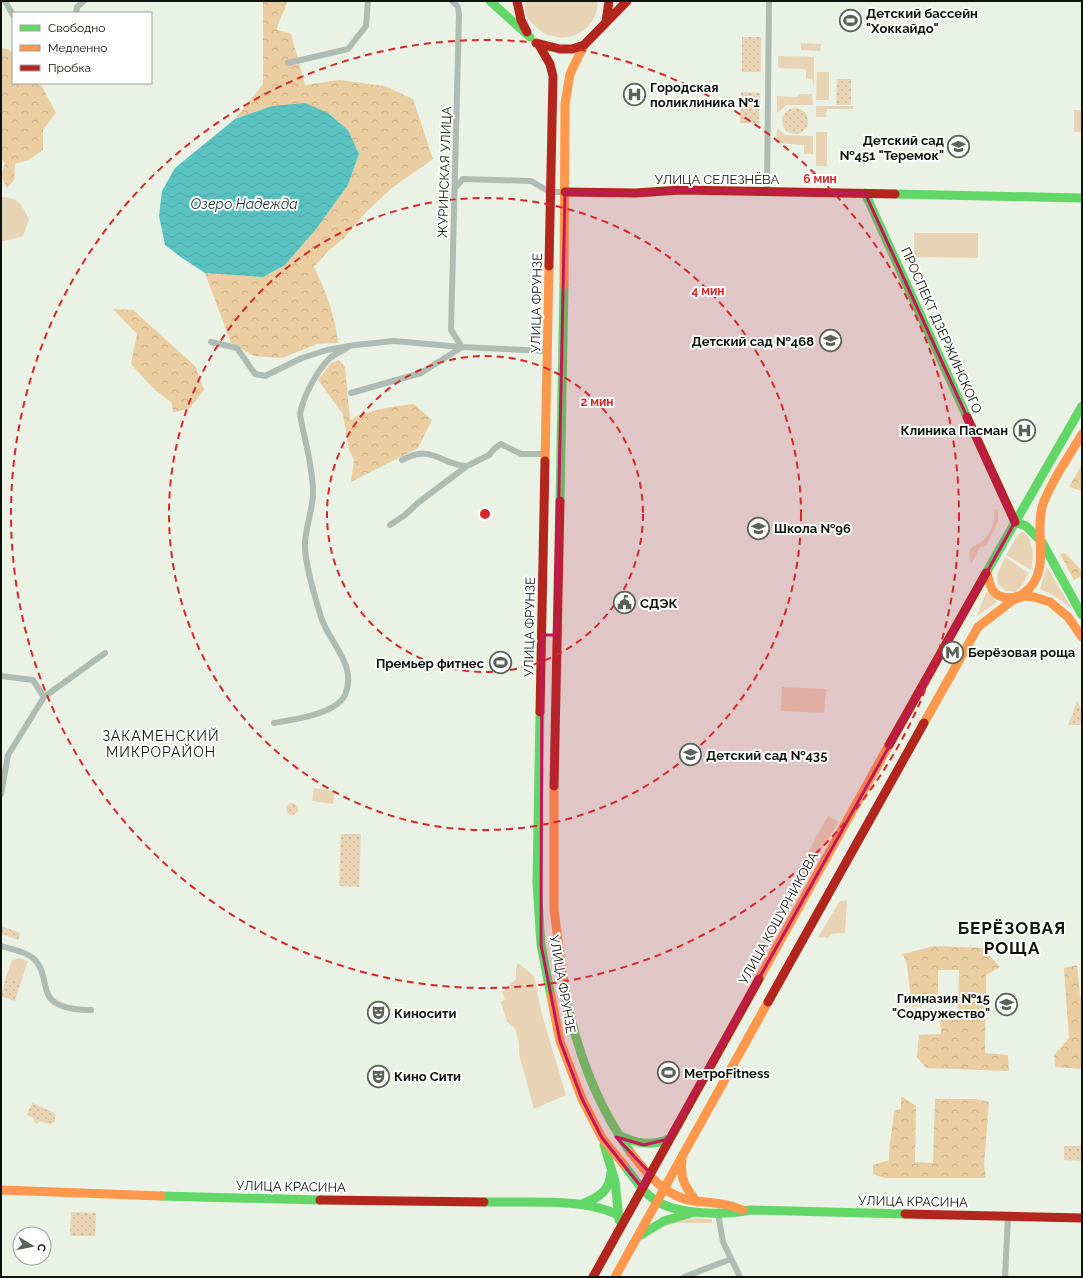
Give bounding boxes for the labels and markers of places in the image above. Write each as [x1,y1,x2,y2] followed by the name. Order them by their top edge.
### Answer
[866,6,978,36] place label: Детский бассейн "Хоккайдо"
[837,7,863,33] sports icon: Детский бассейн "Хоккайдо"
[650,80,760,110] place label: Городская поликлиника №1
[621,81,647,107] hospital icon: Городская поликлиника №1
[839,133,944,163] place label: Детский сад №451 "Теремок"
[946,134,972,160] school or university icon: Детский сад №451 "Теремок"
[817,328,843,354] school or university icon: Детский сад №468
[691,334,814,349] place label: Детский сад №468
[1011,417,1037,443] hospital icon: Клиника Пасман
[901,423,1008,438] place label: Клиника Пасман
[478,507,492,521] centre of rings
[745,515,771,541] school or university icon: Школа №96
[774,521,851,536] place label: Школа №96
[611,590,637,616] public building icon: СДЭК
[640,596,677,611] place label: СДЭК
[940,639,966,665] metro station icon: Берёзовая роща
[968,645,1076,660] place label: Берёзовая роща
[487,650,513,676] sports icon: Премьер фитнес
[376,656,485,671] place label: Премьер фитнес
[678,742,704,768] school or university icon: Детский сад №435
[706,748,827,763] place label: Детский сад №435
[892,991,990,1021] place label: Гимназия №15 "Содружество"
[993,992,1019,1018] school or university icon: Гимназия №15 "Содружество"
[366,1000,392,1026] theatre icon: Киносити
[394,1006,456,1021] place label: Киносити
[656,1060,682,1086] sports icon: МетроFitness
[366,1063,392,1089] theatre icon: Кино Сити
[684,1066,770,1081] place label: МетроFitness
[394,1069,461,1084] place label: Кино Сити

